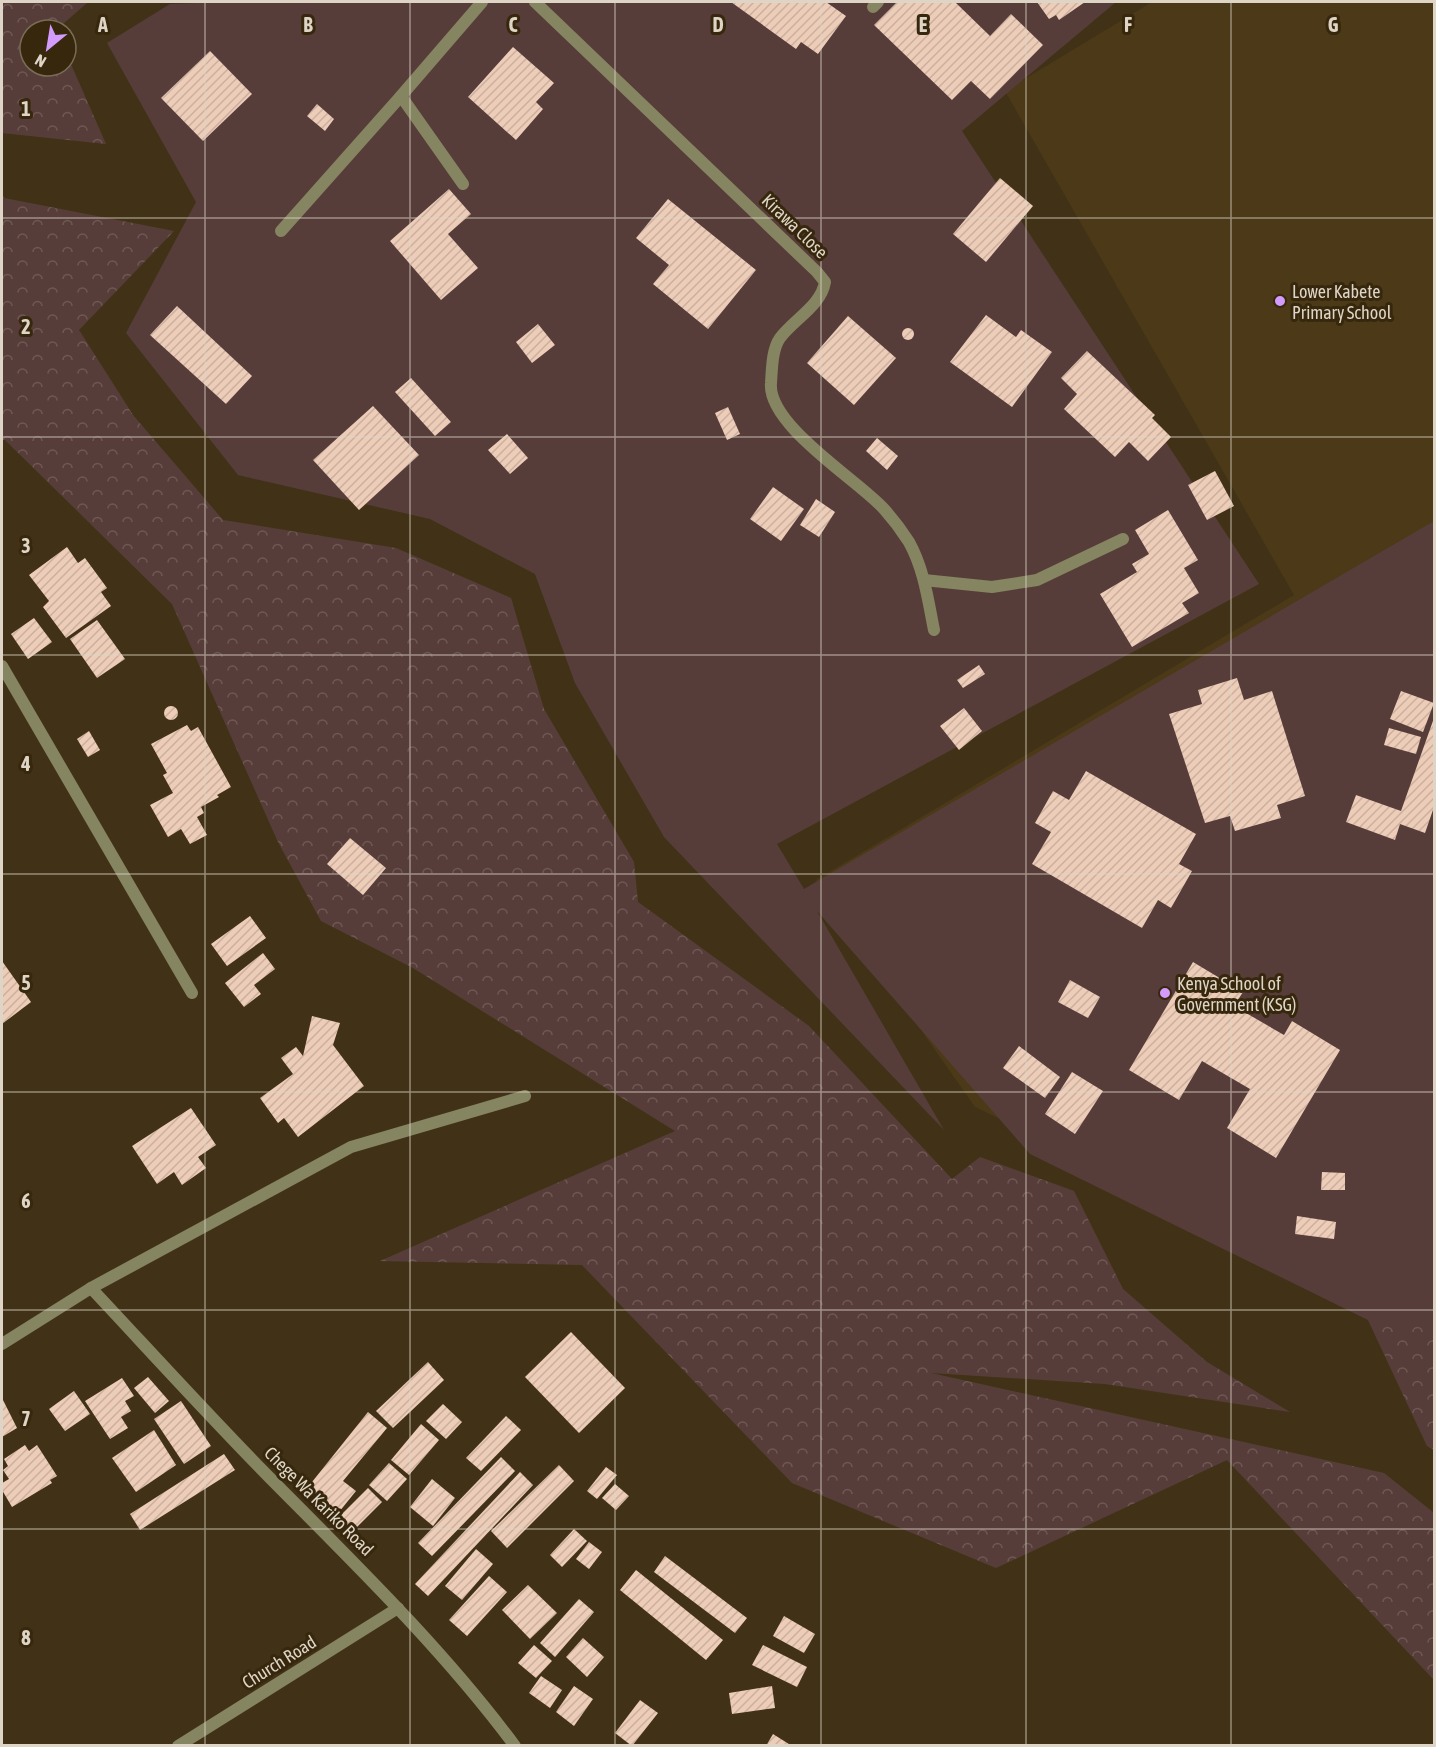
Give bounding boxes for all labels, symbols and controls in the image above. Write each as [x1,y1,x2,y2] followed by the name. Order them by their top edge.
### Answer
[97,13,108,36] text: A
[303,13,313,36] text: B
[509,13,518,36] text: C
[712,13,724,36] text: D
[919,13,928,36] text: E
[1124,13,1132,36] text: F
[1328,13,1339,36] text: G
[18,18,78,78] north arrow
[32,51,49,71] text: N
[21,97,31,120] text: 1
[758,189,832,263] street label: Kirawa Close
[1292,281,1392,323] place label: Lower Kabete Primary School
[1273,294,1287,308] marker: Lower Kabete Primary School
[21,315,31,338] text: 2
[21,534,31,557] text: 3
[20,752,31,775] text: 4
[21,971,31,994] text: 5
[1177,973,1296,1015] place label: Kenya School of Government (KSG)
[1158,986,1172,1000] marker: Kenya School of Government (KSG)
[21,1189,31,1212] text: 6
[21,1407,31,1430] text: 7
[260,1442,378,1560] street label: Chege Wa Kariko Road
[21,1626,31,1649] text: 8
[238,1631,320,1693] street label: Church Road

